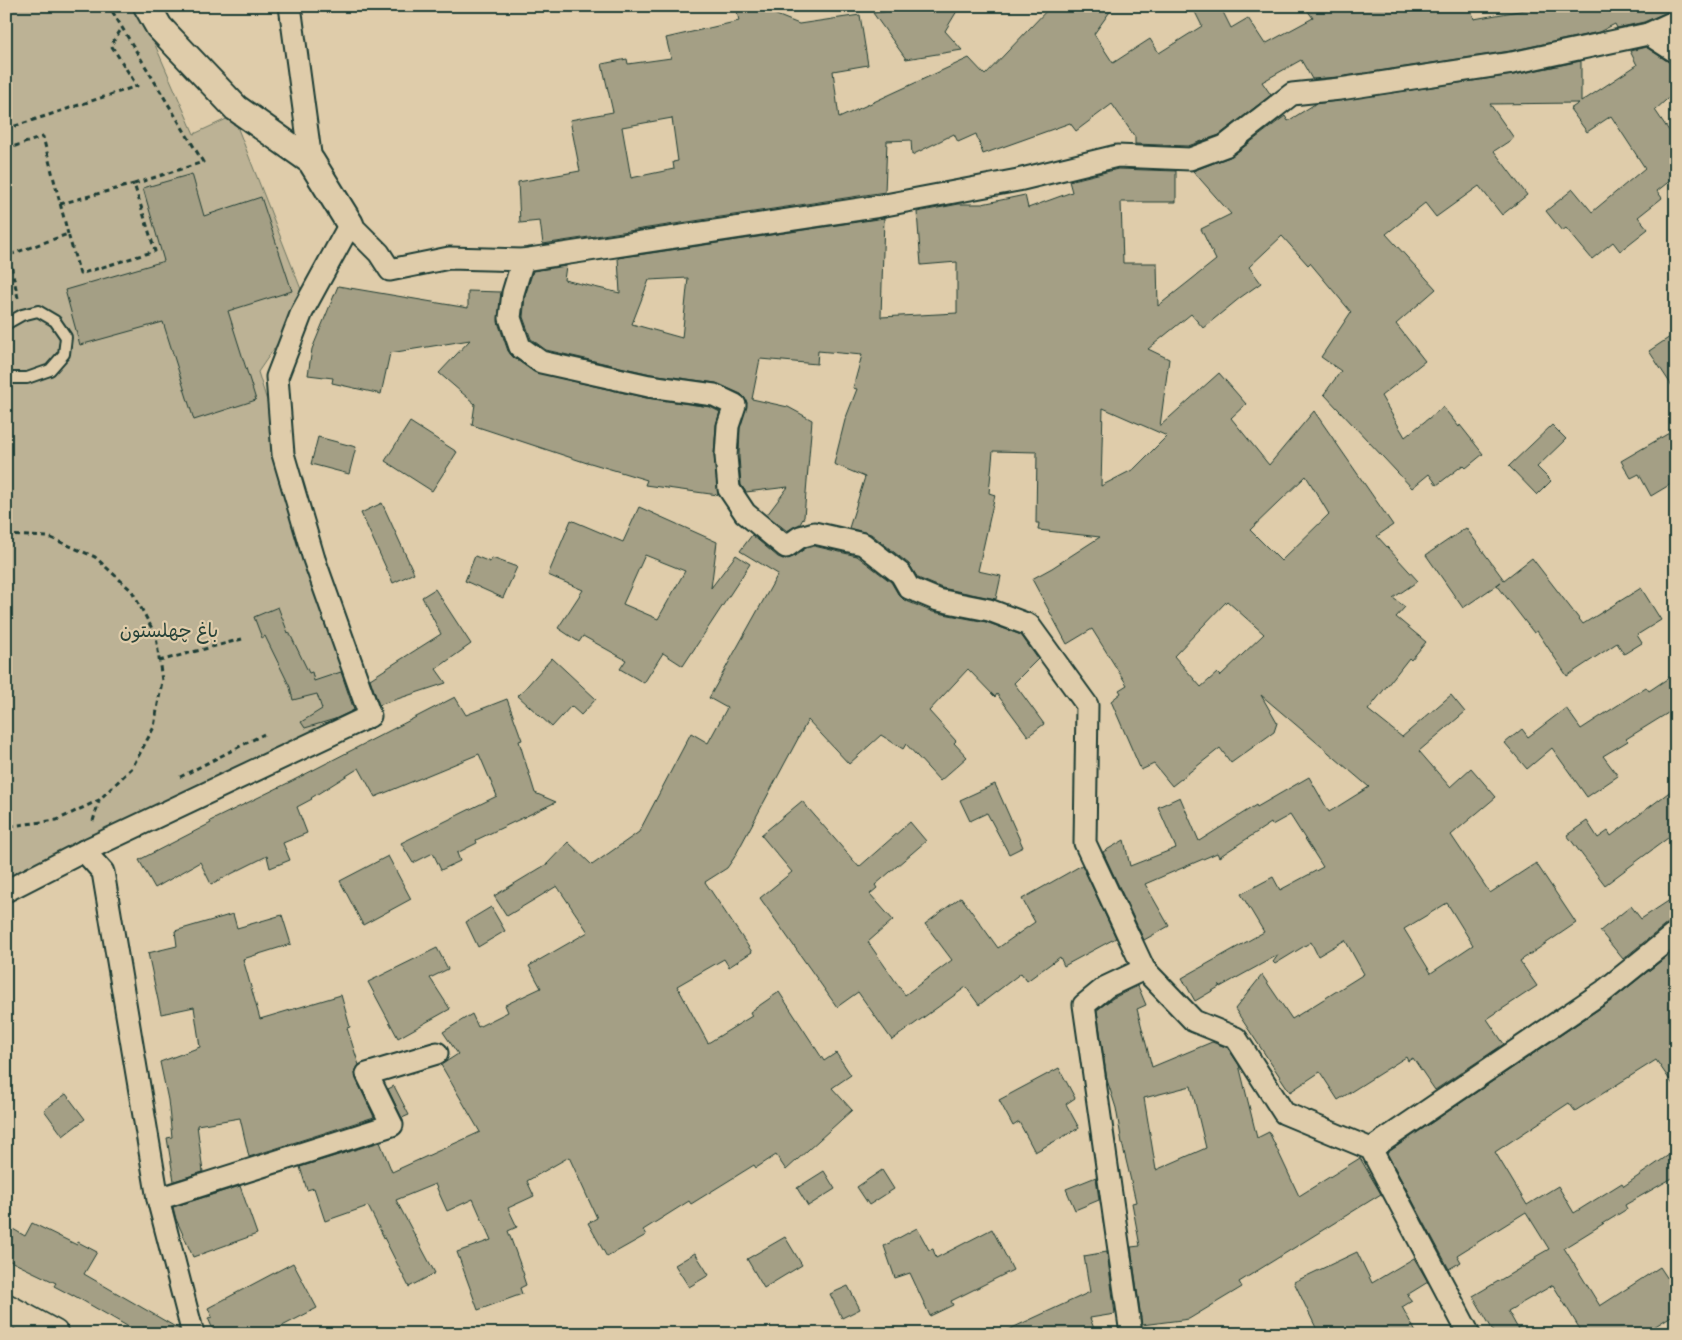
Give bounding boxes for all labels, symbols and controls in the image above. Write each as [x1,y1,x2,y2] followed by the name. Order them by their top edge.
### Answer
[120,617,218,644] park label: باغ چهلستون

